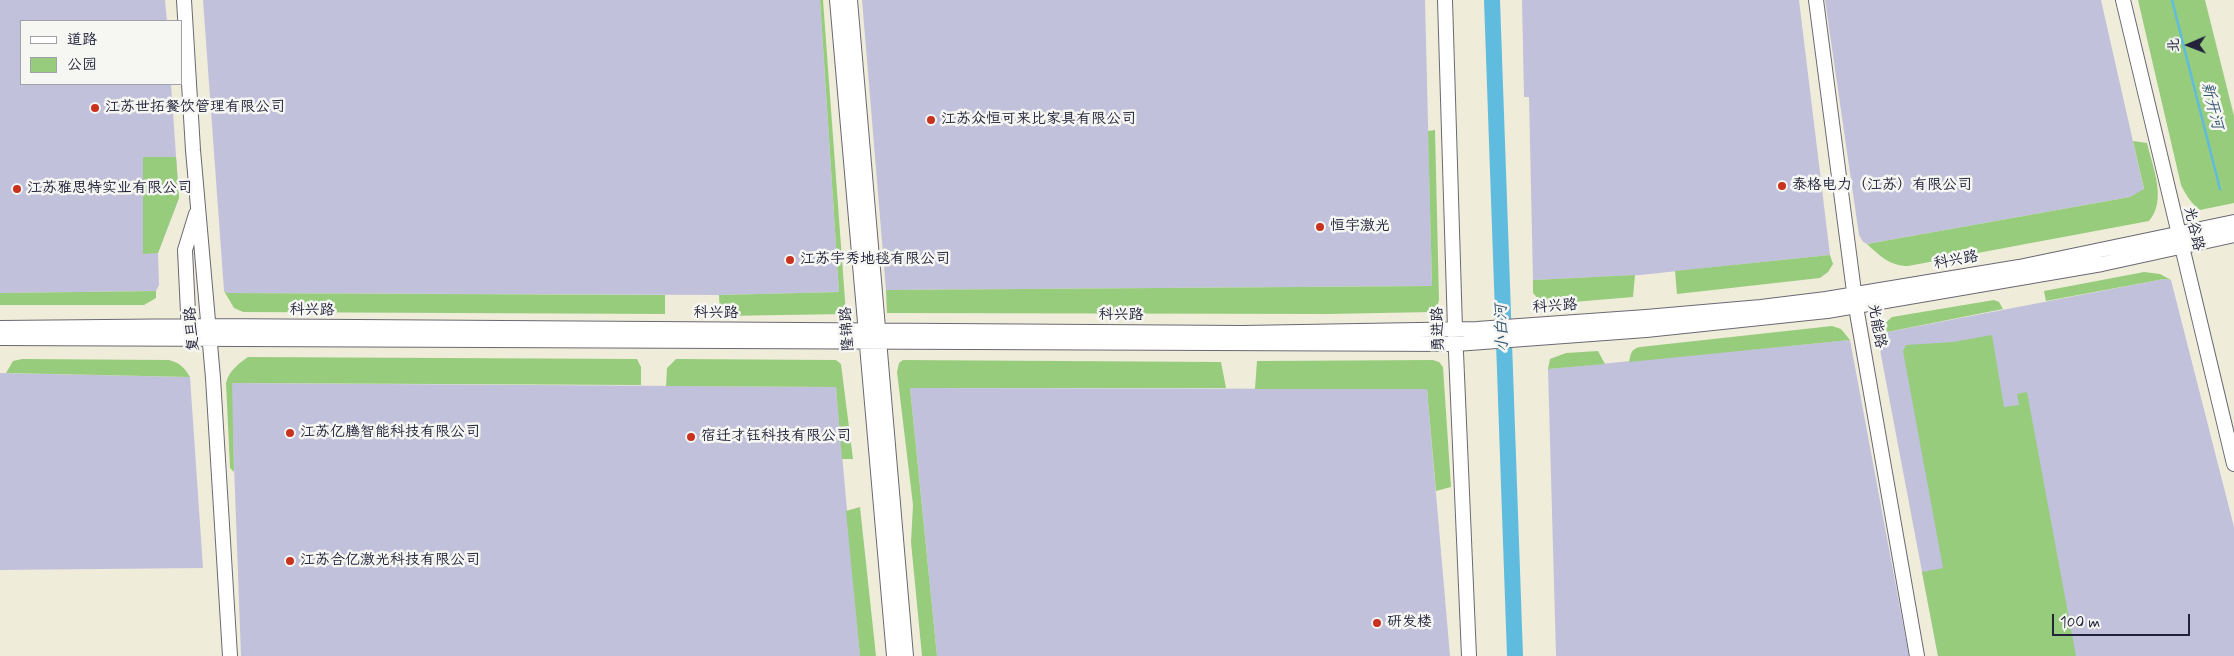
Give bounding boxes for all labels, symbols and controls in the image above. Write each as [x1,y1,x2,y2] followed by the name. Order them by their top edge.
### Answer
[20,20,182,85] legend
[2164,20,2214,70] north arrow
[67,30,97,50] text: 道路
[2165,38,2183,52] text: 北
[67,55,97,75] text: 公园
[2196,80,2226,132] water label: 新开河
[105,99,285,117] place label: 江苏世拓餐饮管理有限公司
[89,102,101,114] marker: 江苏世拓餐饮管理有限公司
[941,111,1136,129] place label: 江苏众恒可来比家具有限公司
[925,114,937,126] marker: 江苏众恒可来比家具有限公司
[1792,177,1972,195] place label: 泰格电力（江苏）有限公司
[27,180,192,198] place label: 江苏雅思特实业有限公司
[1776,180,1788,192] marker: 泰格电力（江苏）有限公司
[11,183,23,195] marker: 江苏雅思特实业有限公司
[2179,205,2207,253] street label: 光谷路
[1330,218,1390,236] place label: 恒宇激光
[1314,221,1326,233] marker: 恒宇激光
[1932,248,1980,274] street label: 科兴路
[800,251,950,269] place label: 江苏宇秀地毯有限公司
[784,254,796,266] marker: 江苏宇秀地毯有限公司
[1532,296,1578,318] street label: 科兴路
[289,302,335,320] street label: 科兴路
[1863,302,1889,350] street label: 光能路
[1493,304,1513,352] water label: 小白河
[694,305,738,323] street label: 科兴路
[182,306,204,352] street label: 复旦路
[837,306,859,352] street label: 隆锦路
[1429,306,1449,352] street label: 勇进路
[1099,307,1143,325] street label: 科兴路
[300,424,480,442] place label: 江苏亿腾智能科技有限公司
[284,427,296,439] marker: 江苏亿腾智能科技有限公司
[701,428,851,446] place label: 宿迁才钰科技有限公司
[685,431,697,443] marker: 宿迁才钰科技有限公司
[300,552,480,570] place label: 江苏合亿激光科技有限公司
[284,555,296,567] marker: 江苏合亿激光科技有限公司
[2054,604,2192,636] scale bar
[2060,613,2100,633] text: 100 m
[1387,614,1432,632] place label: 研发楼
[1371,617,1383,629] marker: 研发楼

